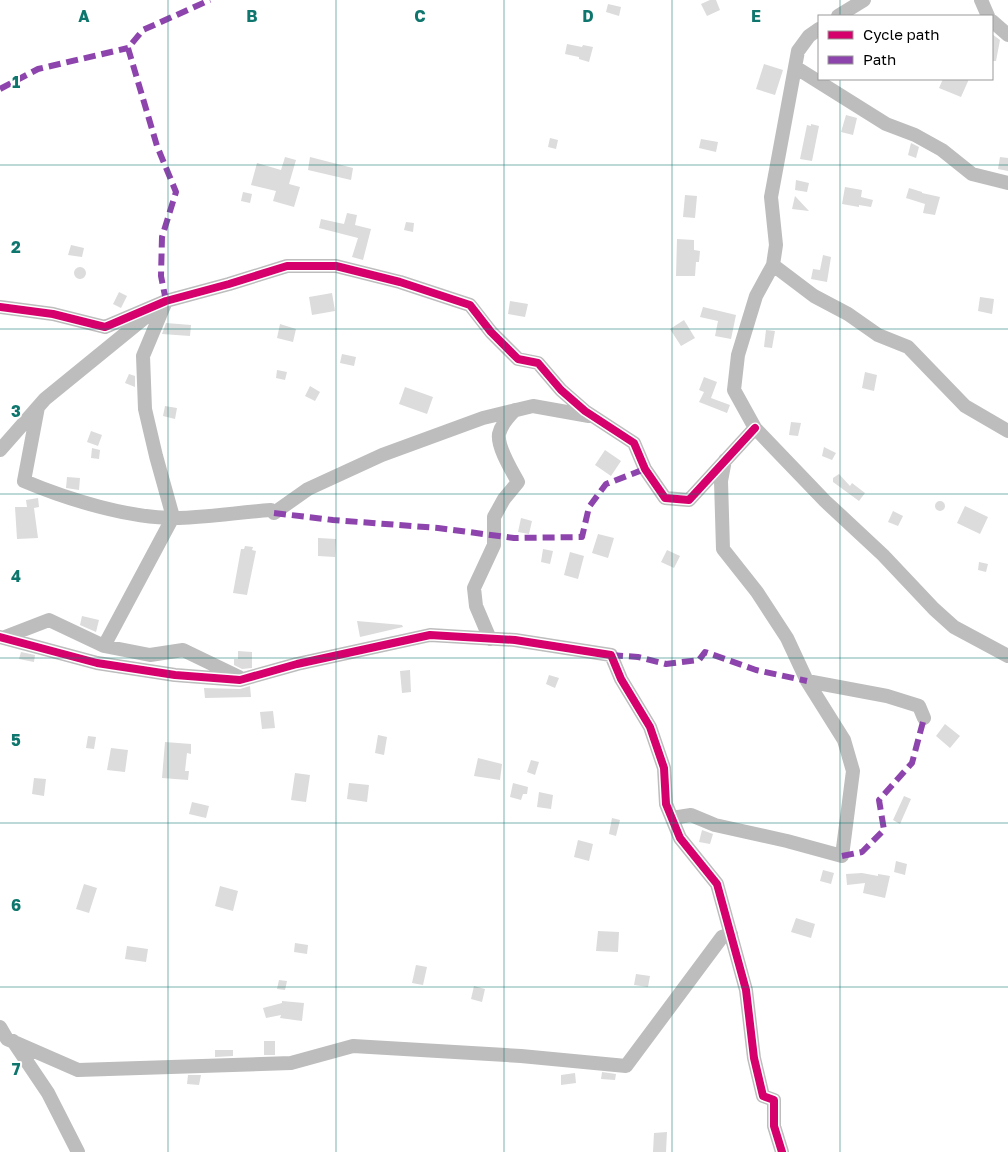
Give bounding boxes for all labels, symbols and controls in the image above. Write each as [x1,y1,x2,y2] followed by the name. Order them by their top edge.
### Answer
[78,6,90,26] text: A
[246,6,258,26] text: B
[414,6,426,26] text: C
[582,6,594,26] text: D
[751,6,761,26] text: E
[818,15,993,80] legend
[863,25,939,43] text: Cycle path
[863,50,896,68] text: Path
[12,72,20,92] text: 1
[11,237,21,257] text: 2
[11,401,21,421] text: 3
[11,566,21,586] text: 4
[11,730,21,750] text: 5
[11,895,21,915] text: 6
[12,1059,21,1079] text: 7

